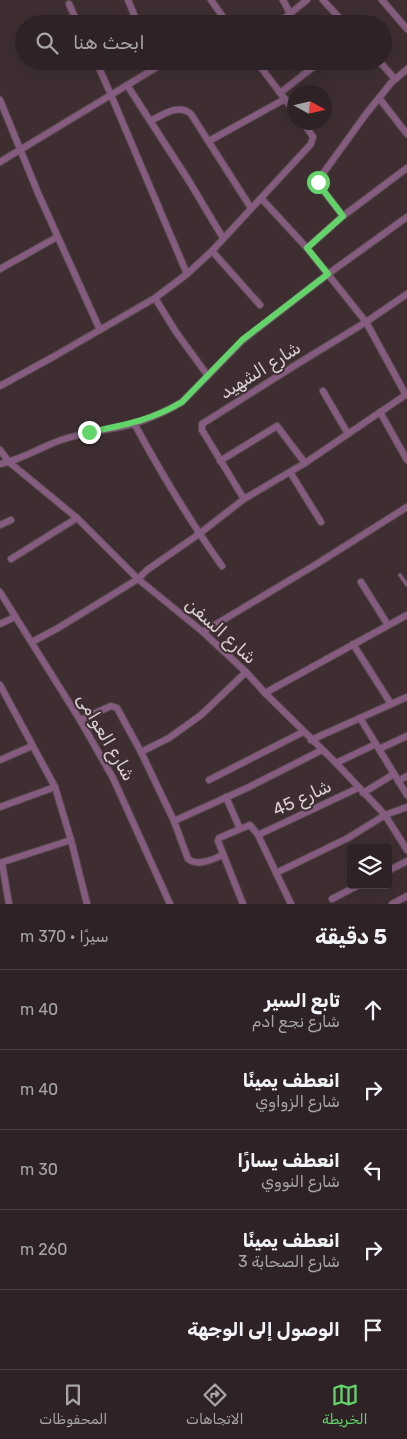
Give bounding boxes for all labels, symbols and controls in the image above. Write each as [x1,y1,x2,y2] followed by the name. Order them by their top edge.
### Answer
[15,15,392,70] search box
[33,29,61,57] icon: search
[73,31,145,54] text: ابحث هنا
[287,85,332,130] north arrow
[307,171,330,194] route start
[215,336,305,404] street label: شارع الشهيد
[78,421,101,444] route end
[180,593,261,670] street label: شارع السفن
[71,689,140,785] street label: شارع العوامى
[269,775,335,822] street label: شارع 45
[347,844,392,889] map controls
[347,844,392,889] button: layers
[315,924,387,949] text: 5 دقيقة
[20,927,109,946] text: سيرًا · 370 m
[264,989,340,1012] text: تابع السير
[359,996,387,1024] icon: ahead
[20,1000,58,1019] text: 40 m
[252,1012,340,1031] text: شارع نجع ادم
[243,1069,340,1092] text: انعطف يمينًا
[359,1076,387,1104] icon: right
[20,1080,58,1099] text: 40 m
[255,1092,340,1111] text: شارع الزواوي
[237,1149,340,1172] text: انعطف يسارًا
[359,1156,387,1184] icon: left
[20,1160,58,1179] text: 30 m
[261,1172,340,1191] text: شارع النووي
[243,1229,340,1252] text: انعطف يمينًا
[359,1236,387,1264] icon: right
[20,1240,67,1259] text: 260 m
[238,1252,340,1271] text: شارع الصحابة 3
[359,1316,387,1344] icon: arrive
[187,1318,340,1341] text: الوصول إلى الوجهة
[39,1381,107,1428] tab: المحفوظات
[186,1381,243,1428] tab: الاتجاهات
[322,1381,368,1428] tab: الخريطة

